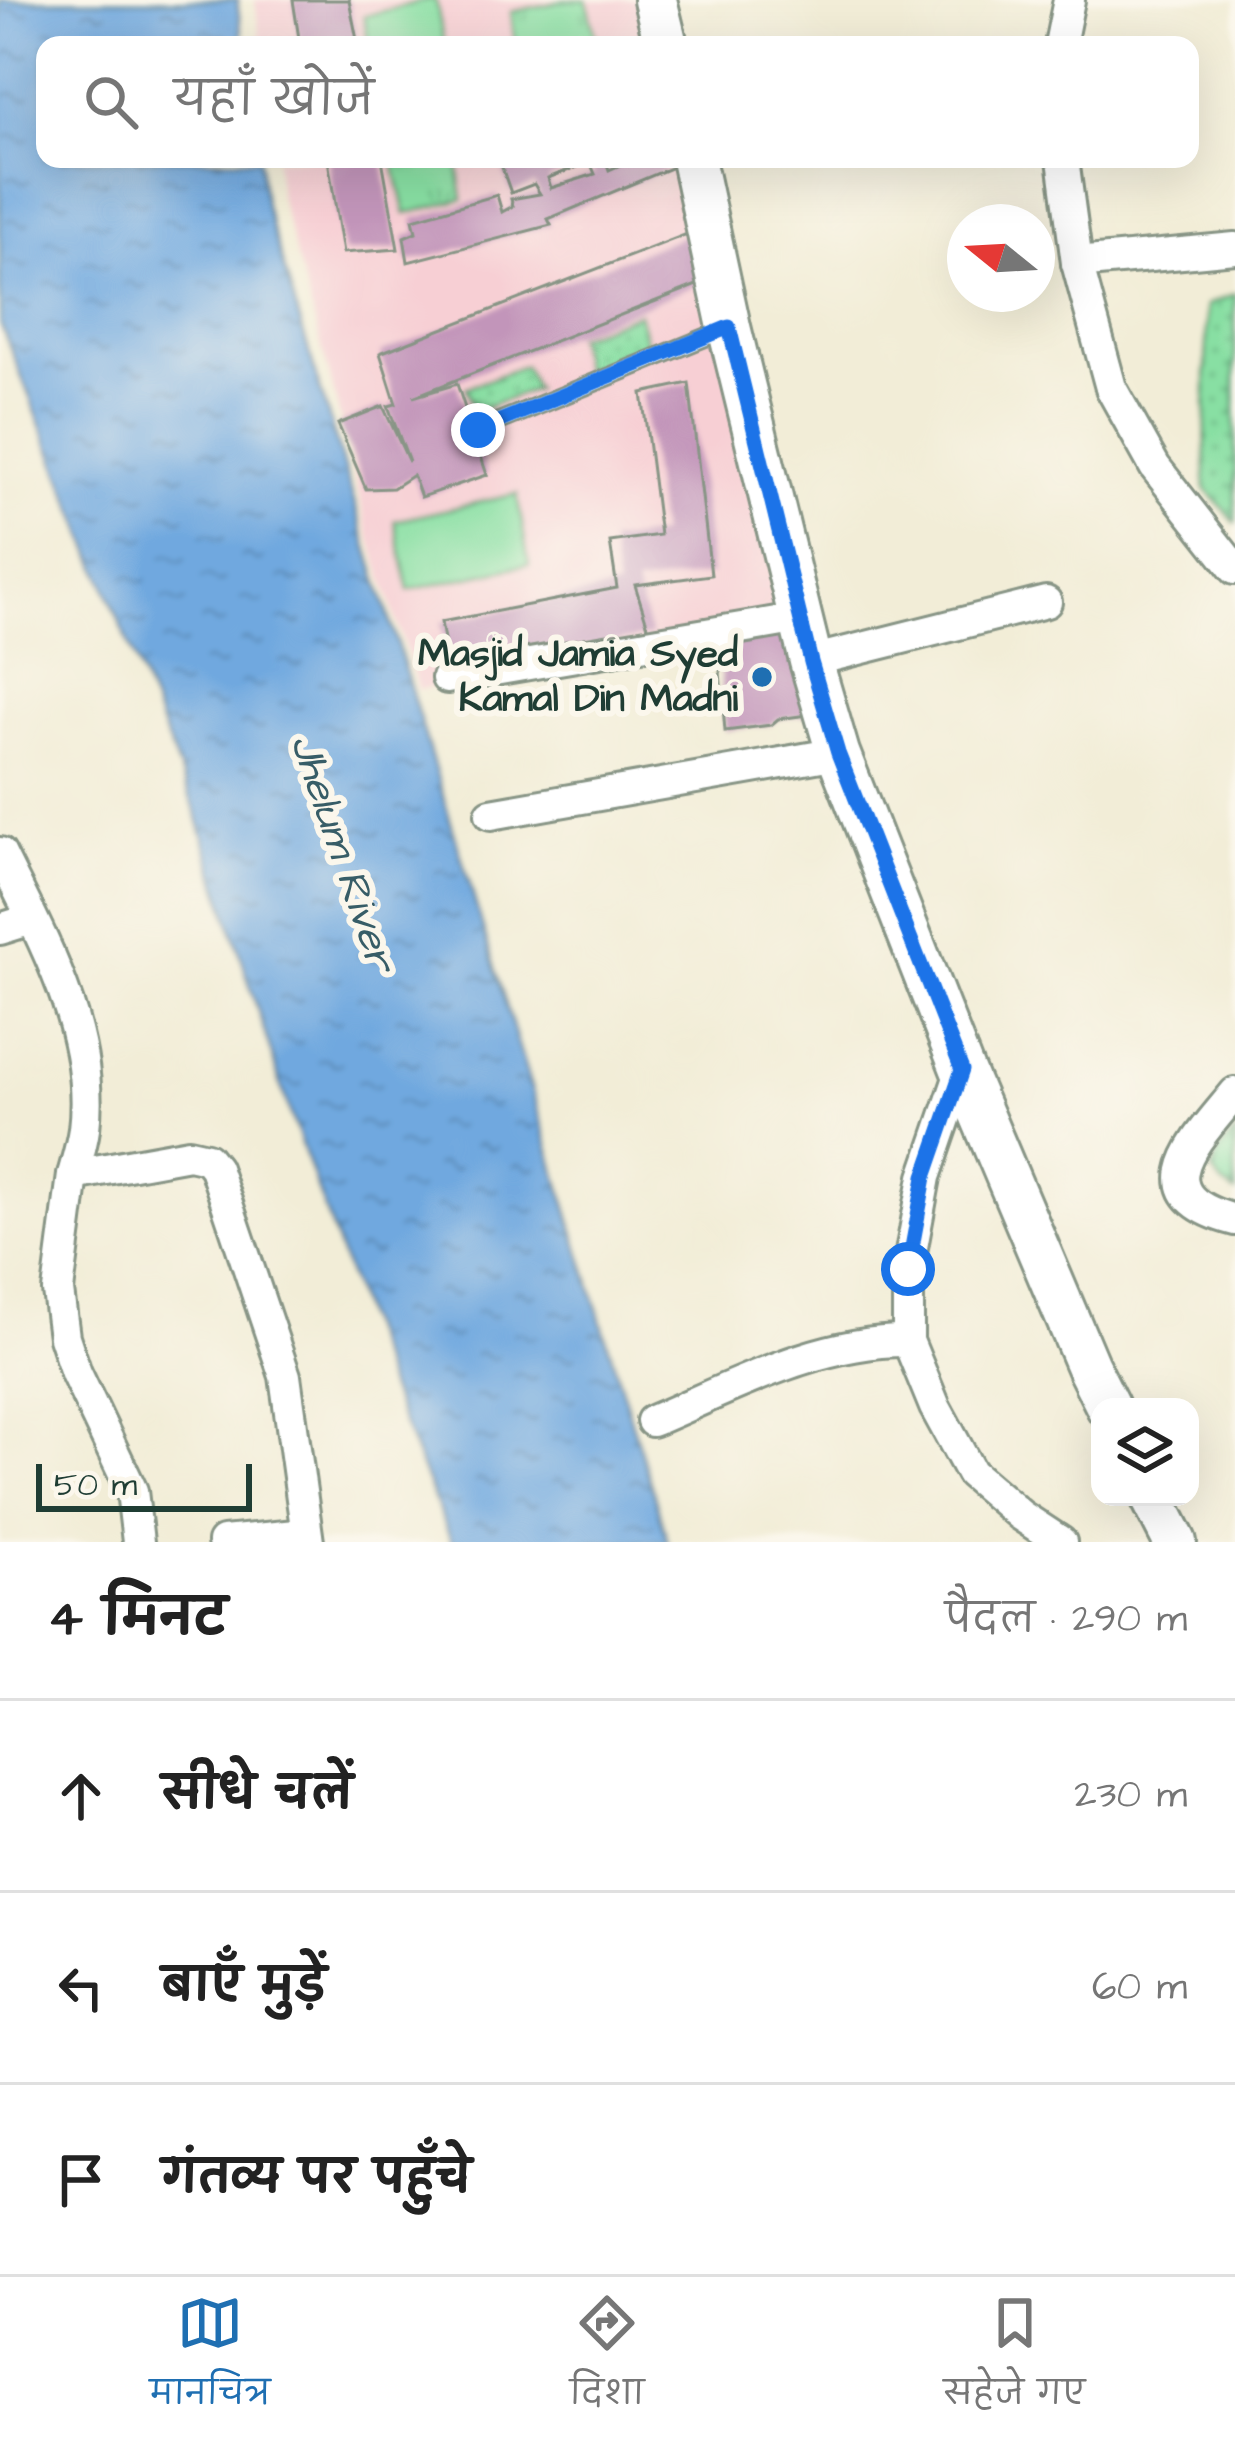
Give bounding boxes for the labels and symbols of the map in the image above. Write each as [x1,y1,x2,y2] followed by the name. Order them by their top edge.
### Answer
[947,204,1055,312] north arrow
[451,403,505,457] route end
[418,628,738,727] place label: Masjid Jamia Syed Kamal Din Madni
[749,664,775,690] marker: Masjid Jamia Syed Kamal Din Madni
[274,727,411,983] water label: Jhelum River
[881,1242,935,1296] route start
[36,1458,252,1511] scale bar

